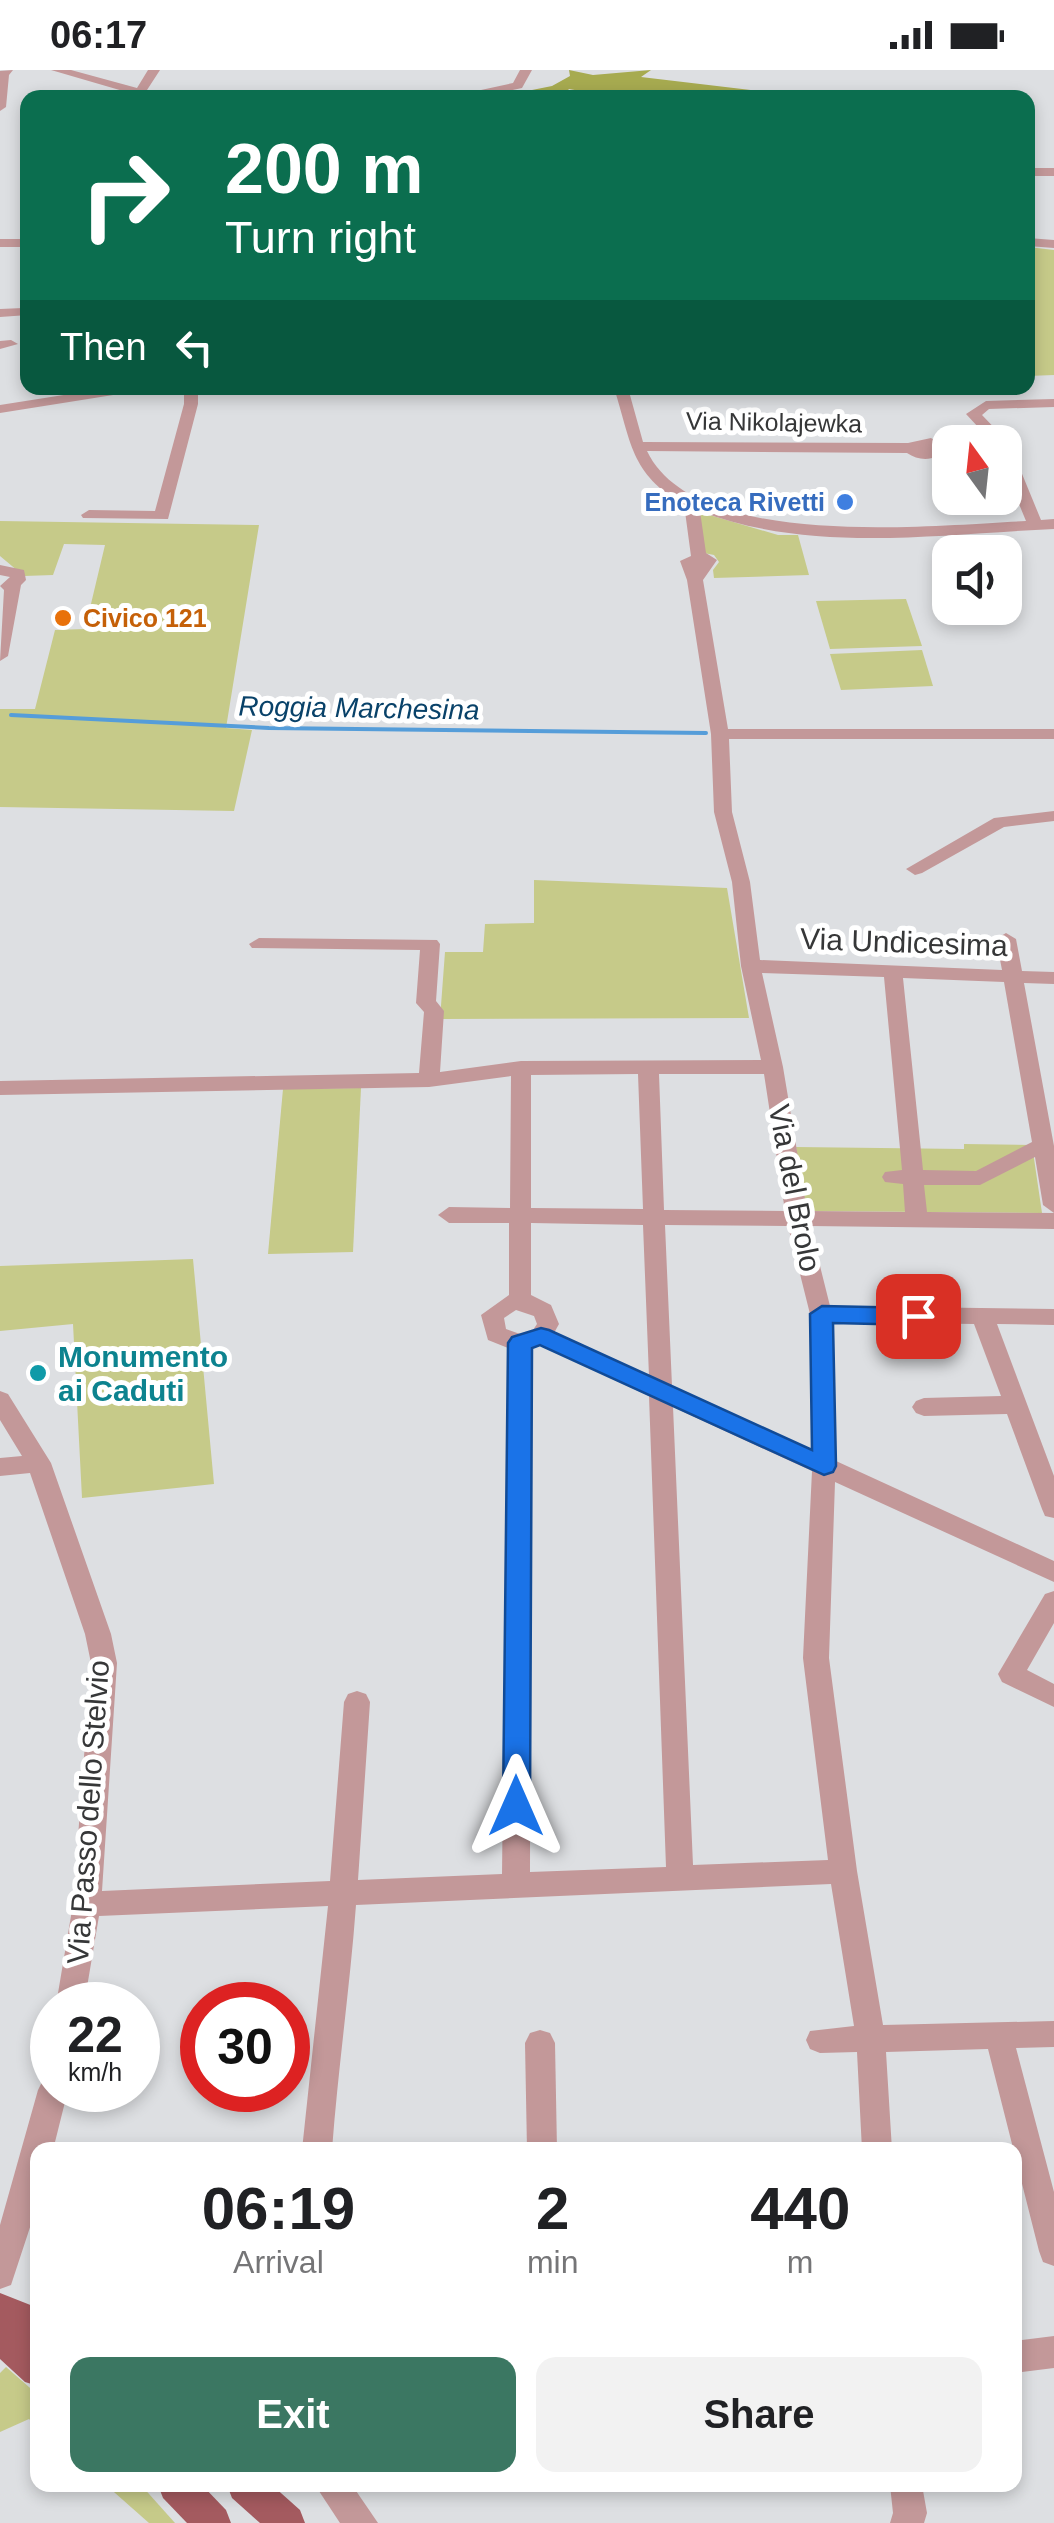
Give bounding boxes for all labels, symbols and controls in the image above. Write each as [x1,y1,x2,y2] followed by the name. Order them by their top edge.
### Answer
[50,14,147,56] text: 06:17
[60,130,190,260] icon: right
[225,130,423,208] text: 200 m
[225,212,416,263] text: Turn right
[167,320,222,375] icon: left
[60,326,147,368] text: Then
[686,406,862,438] street label: Via Nikolajewka
[932,425,1022,515] north arrow
[932,425,1022,625] map controls
[644,488,825,516] place label: Enoteca Rivetti
[834,491,856,513] marker: Enoteca Rivetti
[932,535,1022,625] button: sound
[83,604,207,632] place label: Civico 121
[52,607,74,629] marker: Civico 121
[238,690,480,726] water label: Roggia Marchesina
[800,922,1009,962] street label: Via Undicesima
[763,1102,827,1274] street label: Via del Brolo
[876,1274,961,1359] pin
[891,1289,946,1344] icon: arrive
[58,1340,228,1407] place label: Monumento ai Caduti
[27,1362,49,1384] marker: Monumento ai Caduti
[61,1659,115,1965] street label: Via Passo dello Stelvio
[464,1754,568,1858] position arrow
[180,1982,310,2112] speed limit sign: 30
[67,2007,123,2063] text: 22
[68,2058,122,2086] text: km/h
[202,2175,355,2242] text: 06:19
[536,2175,569,2242] text: 2
[750,2175,850,2242] text: 440
[233,2244,324,2280] text: Arrival
[527,2244,578,2280] text: min
[787,2244,814,2280] text: m
[70,2357,516,2472] button: Exit
[536,2357,982,2472] button: Share

